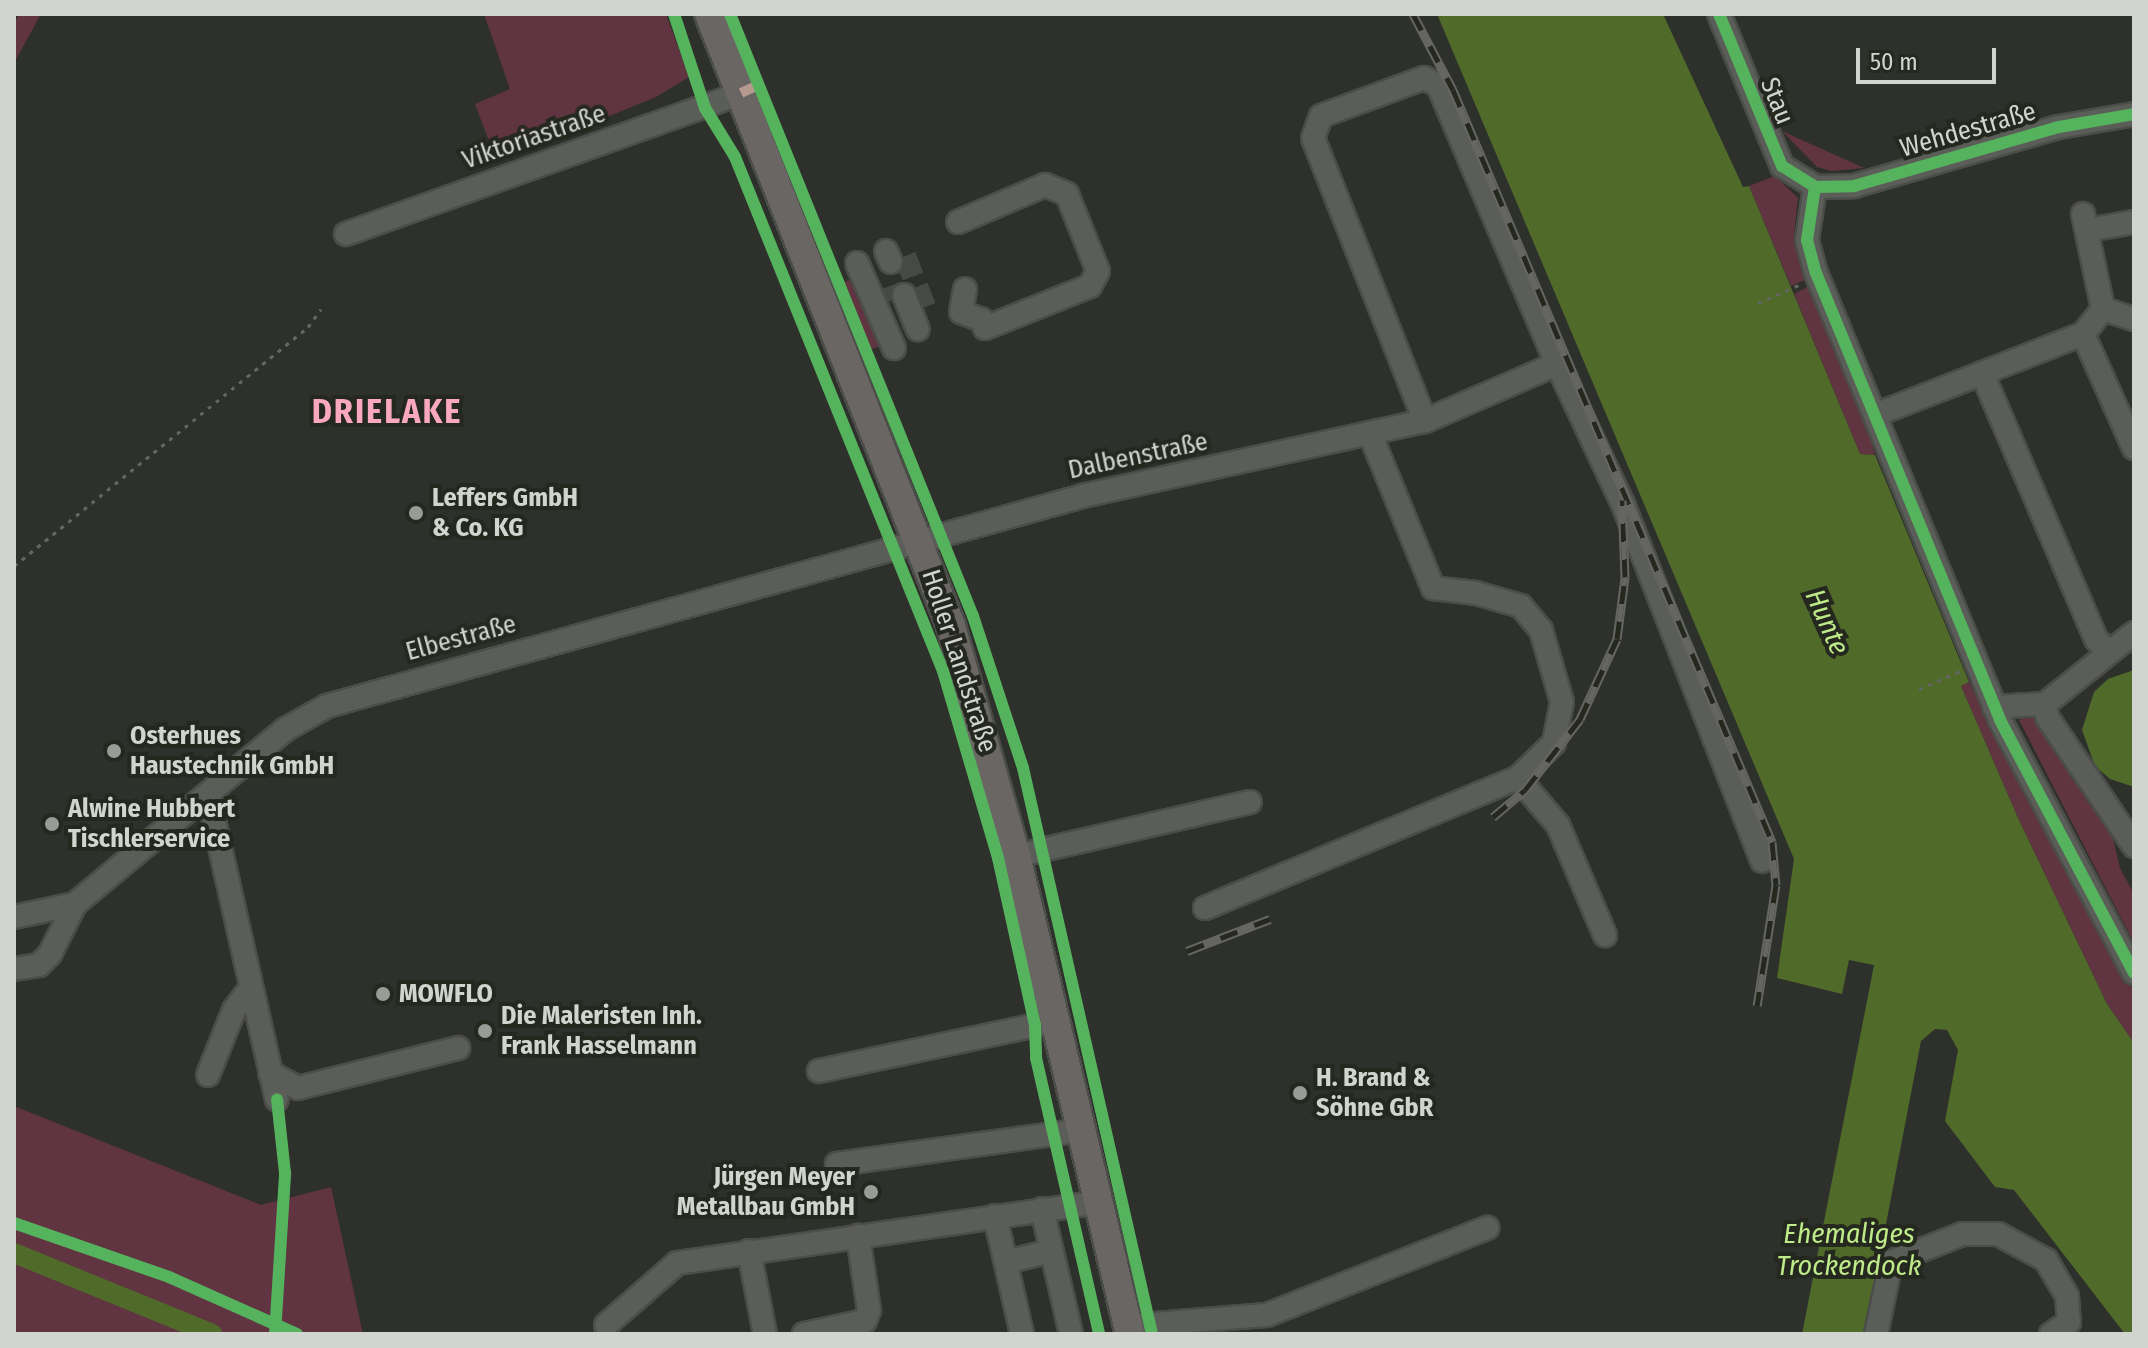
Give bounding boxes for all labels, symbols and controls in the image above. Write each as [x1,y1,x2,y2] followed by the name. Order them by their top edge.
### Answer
[1860,32,2000,82] scale bar
[1870,48,1918,76] text: 50 m
[1754,73,1800,129] street label: Stau
[1896,96,2040,164] street label: Wehdestraße
[458,98,610,176] street label: Viktoriastraße
[312,392,462,432] district label: DRIELAKE
[1065,426,1211,486] street label: Dalbenstraße
[432,482,578,544] place label: Leffers GmbH & Co. KG
[407,504,425,522] marker: Leffers GmbH & Co. KG
[915,566,1003,756] street label: Holler Landstraße
[1798,584,1856,660] water label: Hunte
[402,608,520,668] street label: Elbestraße
[130,720,334,782] place label: Osterhues Haustechnik GmbH
[105,742,123,760] marker: Osterhues Haustechnik GmbH
[68,793,235,854] place label: Alwine Hubbert Tischlerservice
[43,815,61,833] marker: Alwine Hubbert Tischlerservice
[399,978,493,1010] place label: MOWFLO
[374,985,392,1003] marker: MOWFLO
[501,1000,702,1062] place label: Die Maleristen Inh. Frank Hasselmann
[476,1022,494,1040] marker: Die Maleristen Inh. Frank Hasselmann
[1316,1062,1433,1124] place label: H. Brand & Söhne GbR
[1291,1084,1309,1102] marker: H. Brand & Söhne GbR
[677,1161,855,1222] place label: Jürgen Meyer Metallbau GmbH
[862,1183,880,1201] marker: Jürgen Meyer Metallbau GmbH
[1777,1217,1921,1283] water label: Ehemaliges Trockendock

